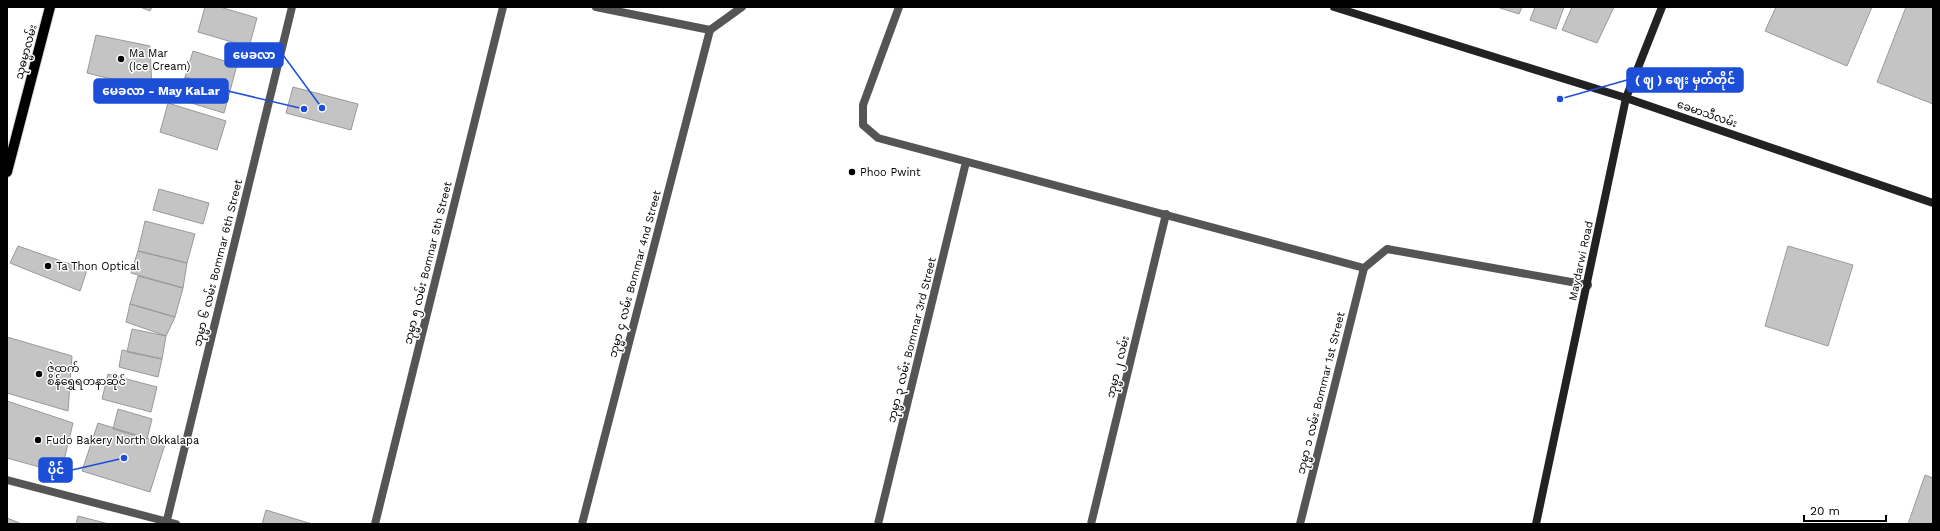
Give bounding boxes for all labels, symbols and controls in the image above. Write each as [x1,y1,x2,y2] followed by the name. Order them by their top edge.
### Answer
[12,23,42,81] street label: သုဓမ္မာလမ်း
[225,43,283,67] callout: မေခလာ
[129,47,191,73] place label: Ma Mar (Ice Cream)
[233,48,275,62] text: မေခလာ
[116,54,126,64] marker: Ma Mar (Ice Cream)
[1627,68,1743,92] callout: ( ဈ ) ဈေး မှတ်တိုင်
[1635,70,1735,91] text: ( ဈ ) ဈေး မှတ်တိုင်
[94,79,228,103] callout: မေခလာ - May KaLar
[102,84,221,98] text: မေခလာ - May KaLar
[1675,97,1739,130] street label: ခေမာသီလမ်း
[860,166,921,179] place label: Phoo Pwint
[847,167,857,177] marker: Phoo Pwint
[190,178,247,348] street label: ဘုမ္မာ ၆ လမ်း Bommar 6th Street
[401,180,457,346] street label: ဘုမ္မာ ၅ လမ်း Bomnar 5th Street
[605,188,666,360] street label: ဘုမ္မာ ၄ လမ်း Bommar 4nd Street
[1566,220,1596,302] street label: Maydarwi Road
[884,255,941,425] street label: ဘုမ္မာ ၃ လမ်း Bommar 3rd Street
[56,260,140,273] place label: Ta Thon Optical
[43,261,53,271] marker: Ta Thon Optical
[1294,310,1350,476] street label: ဘုမ္မာ ၁ လမ်း Bommar 1st Street
[1103,334,1134,400] street label: ဘုမ္မာ ၂ လမ်း
[47,361,126,390] place label: ဇွဲထက် စိန်ရွှေရတနာဆိုင်
[34,369,44,379] marker: ဇွဲထက် စိန်ရွှေရတနာဆိုင်
[46,434,199,447] place label: Fudo Bakery North Okkalapa
[33,435,43,445] marker: Fudo Bakery North Okkalapa
[39,458,72,482] callout: ပိုင်
[48,460,64,481] text: ပိုင်
[1804,497,1886,523] scale bar
[1810,504,1840,518] text: 20 m

